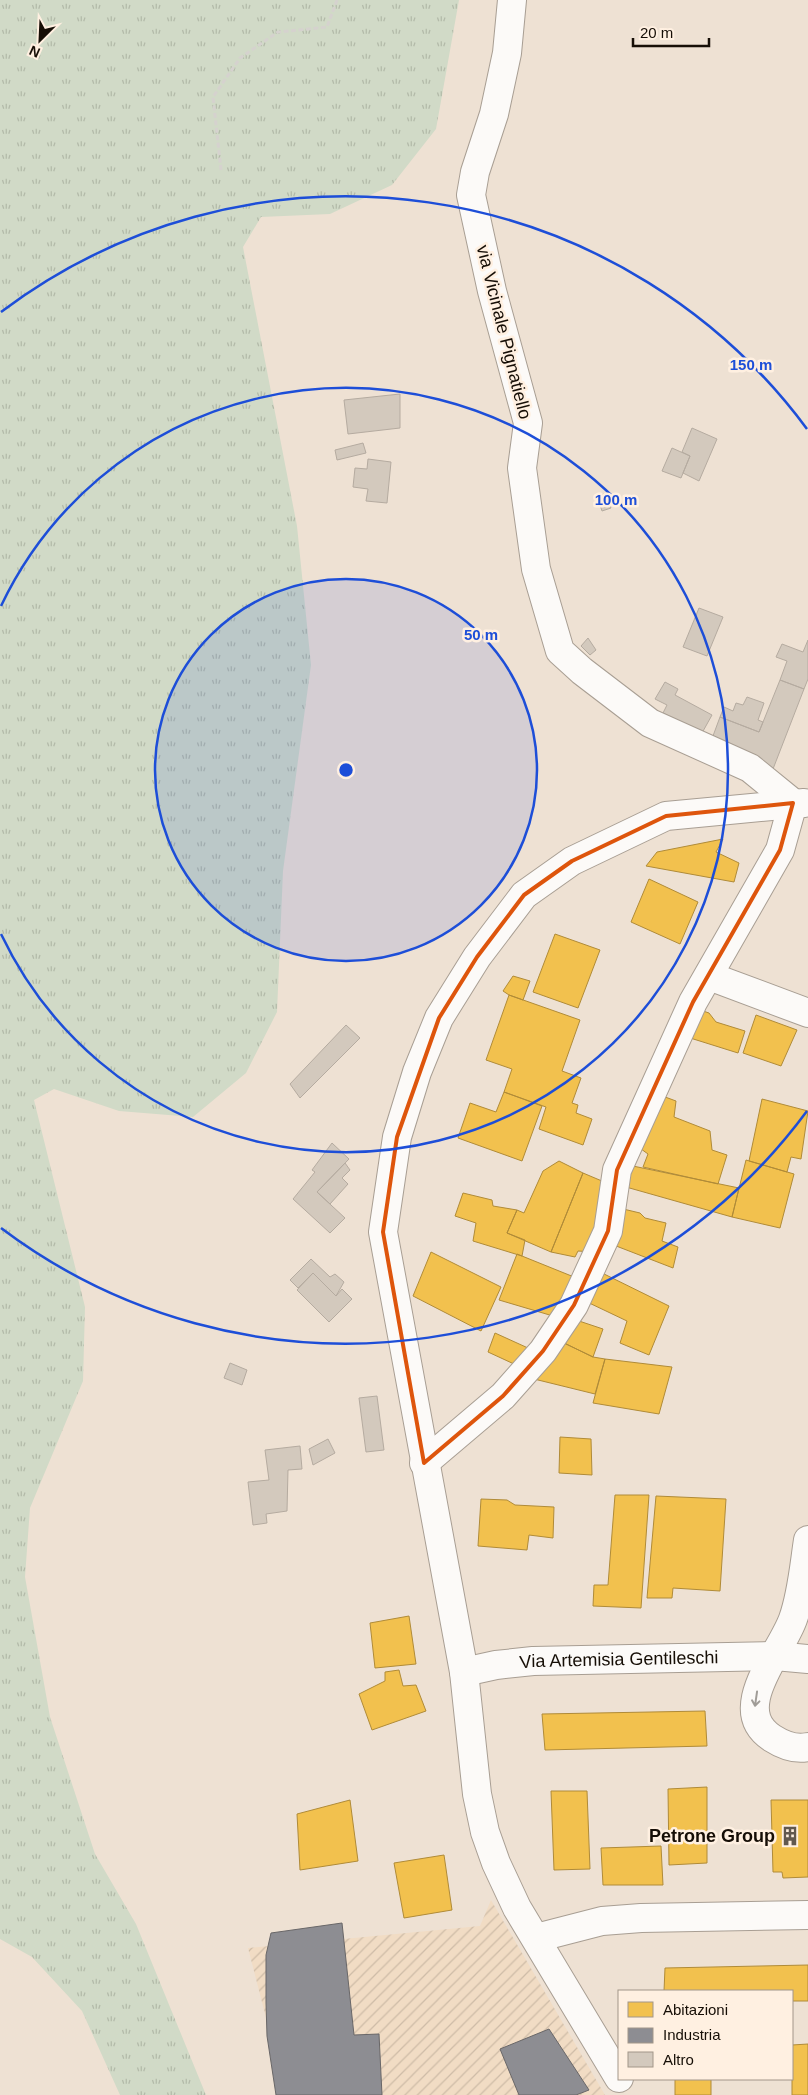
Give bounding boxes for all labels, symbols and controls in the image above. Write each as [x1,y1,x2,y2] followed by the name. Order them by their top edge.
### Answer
[15,15,65,65] north arrow
[633,15,709,47] scale bar
[640,24,673,41] text: 20 m
[27,43,43,61] text: N
[473,243,535,421] street label: via Vicinale Pignatiello
[730,356,772,373] text: 150 m
[595,491,637,508] text: 100 m
[464,626,498,643] text: 50 m
[337,761,355,779] centre of rings
[519,1647,719,1672] street label: Via Artemisia Gentileschi
[750,1691,760,1707] one-way arrow
[779,1825,801,1847] building icon: Petrone Group
[649,1826,775,1846] place label: Petrone Group
[618,1990,793,2080] legend
[663,2001,728,2018] text: Abitazioni
[663,2026,721,2043] text: Industria
[663,2051,694,2068] text: Altro

